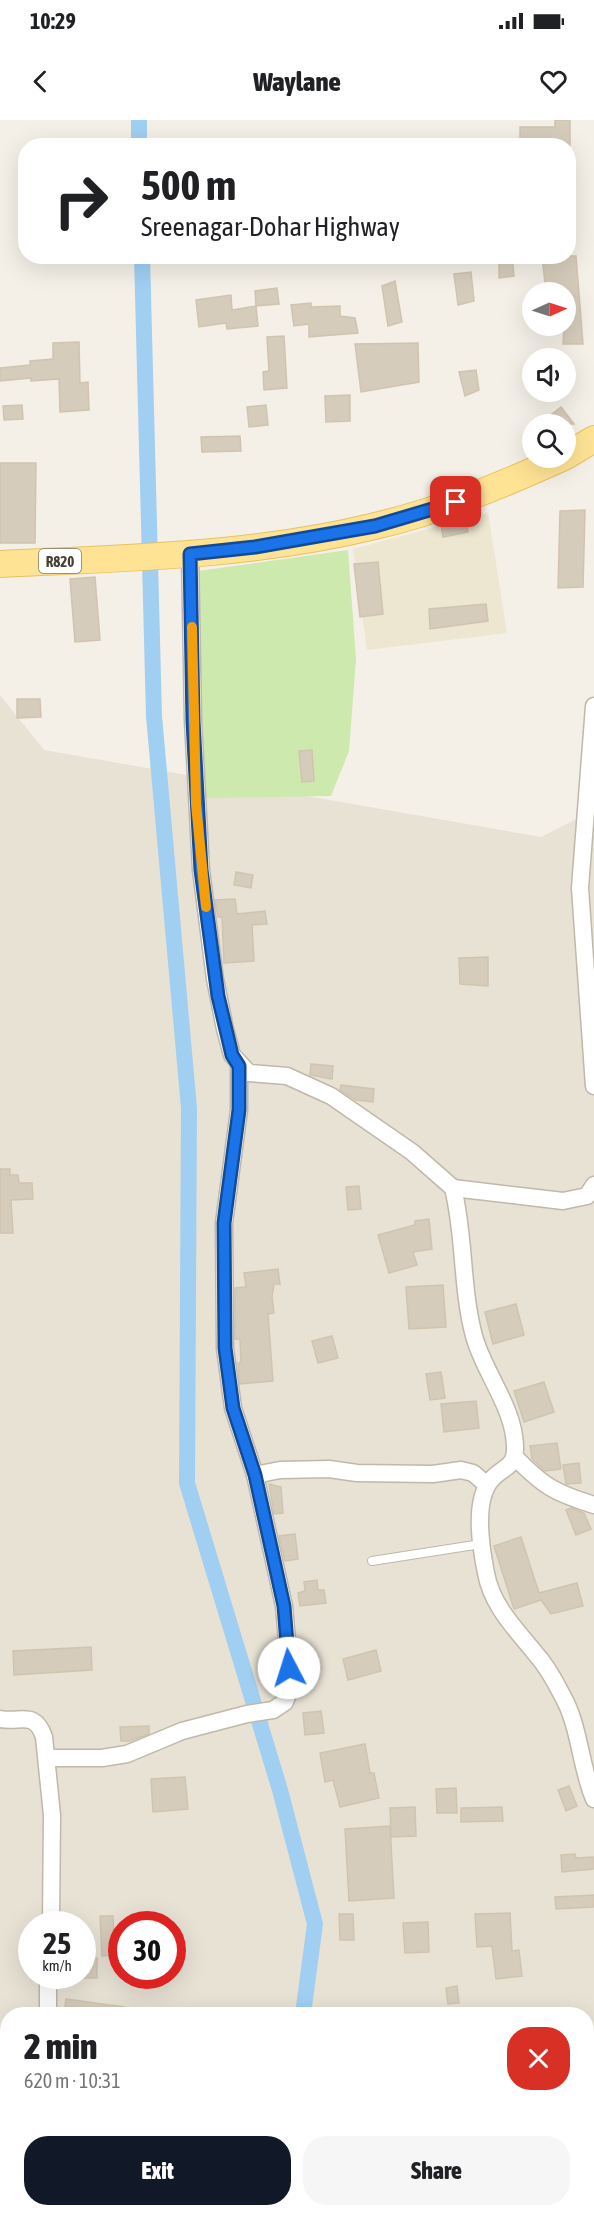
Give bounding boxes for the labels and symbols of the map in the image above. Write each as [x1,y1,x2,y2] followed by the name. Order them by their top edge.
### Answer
[522,282,576,336] north arrow
[430,476,481,527] pin
[39,549,81,573] road number: R820
[257,1636,321,1700] position arrow
[108,1911,186,1989] speed limit sign: 30

